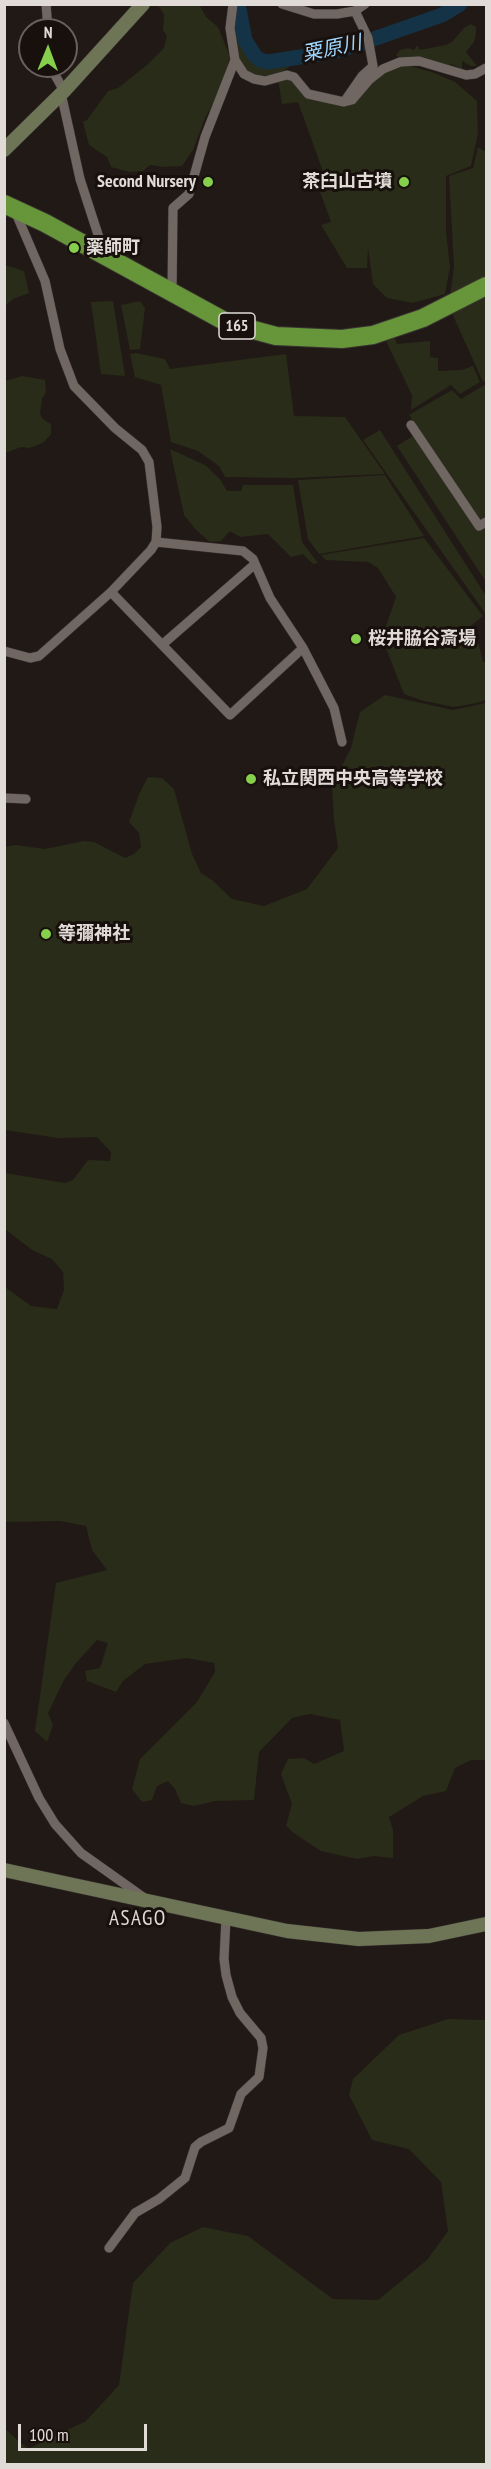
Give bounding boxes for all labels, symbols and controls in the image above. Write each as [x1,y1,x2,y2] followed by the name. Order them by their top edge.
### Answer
[18,18,78,78] north arrow
[44,22,53,42] text: N
[300,31,364,67] water label: 粟原川
[97,171,196,193] place label: Second Nursery
[302,171,392,193] place label: 茶臼山古墳
[201,175,215,189] marker: Second Nursery
[397,175,411,189] marker: 茶臼山古墳
[86,237,140,259] place label: 薬師町
[67,241,81,255] marker: 薬師町
[219,313,255,339] road number: 165
[368,628,476,650] place label: 桜井脇谷斎場
[349,632,363,646] marker: 桜井脇谷斎場
[263,768,443,790] place label: 私立関西中央高等学校
[244,772,258,786] marker: 私立関西中央高等学校
[58,923,130,945] place label: 等彌神社
[39,927,53,941] marker: 等彌神社
[109,1906,167,1932] district label: ASAGO
[21,2412,150,2450] scale bar
[29,2423,69,2446] text: 100 m

